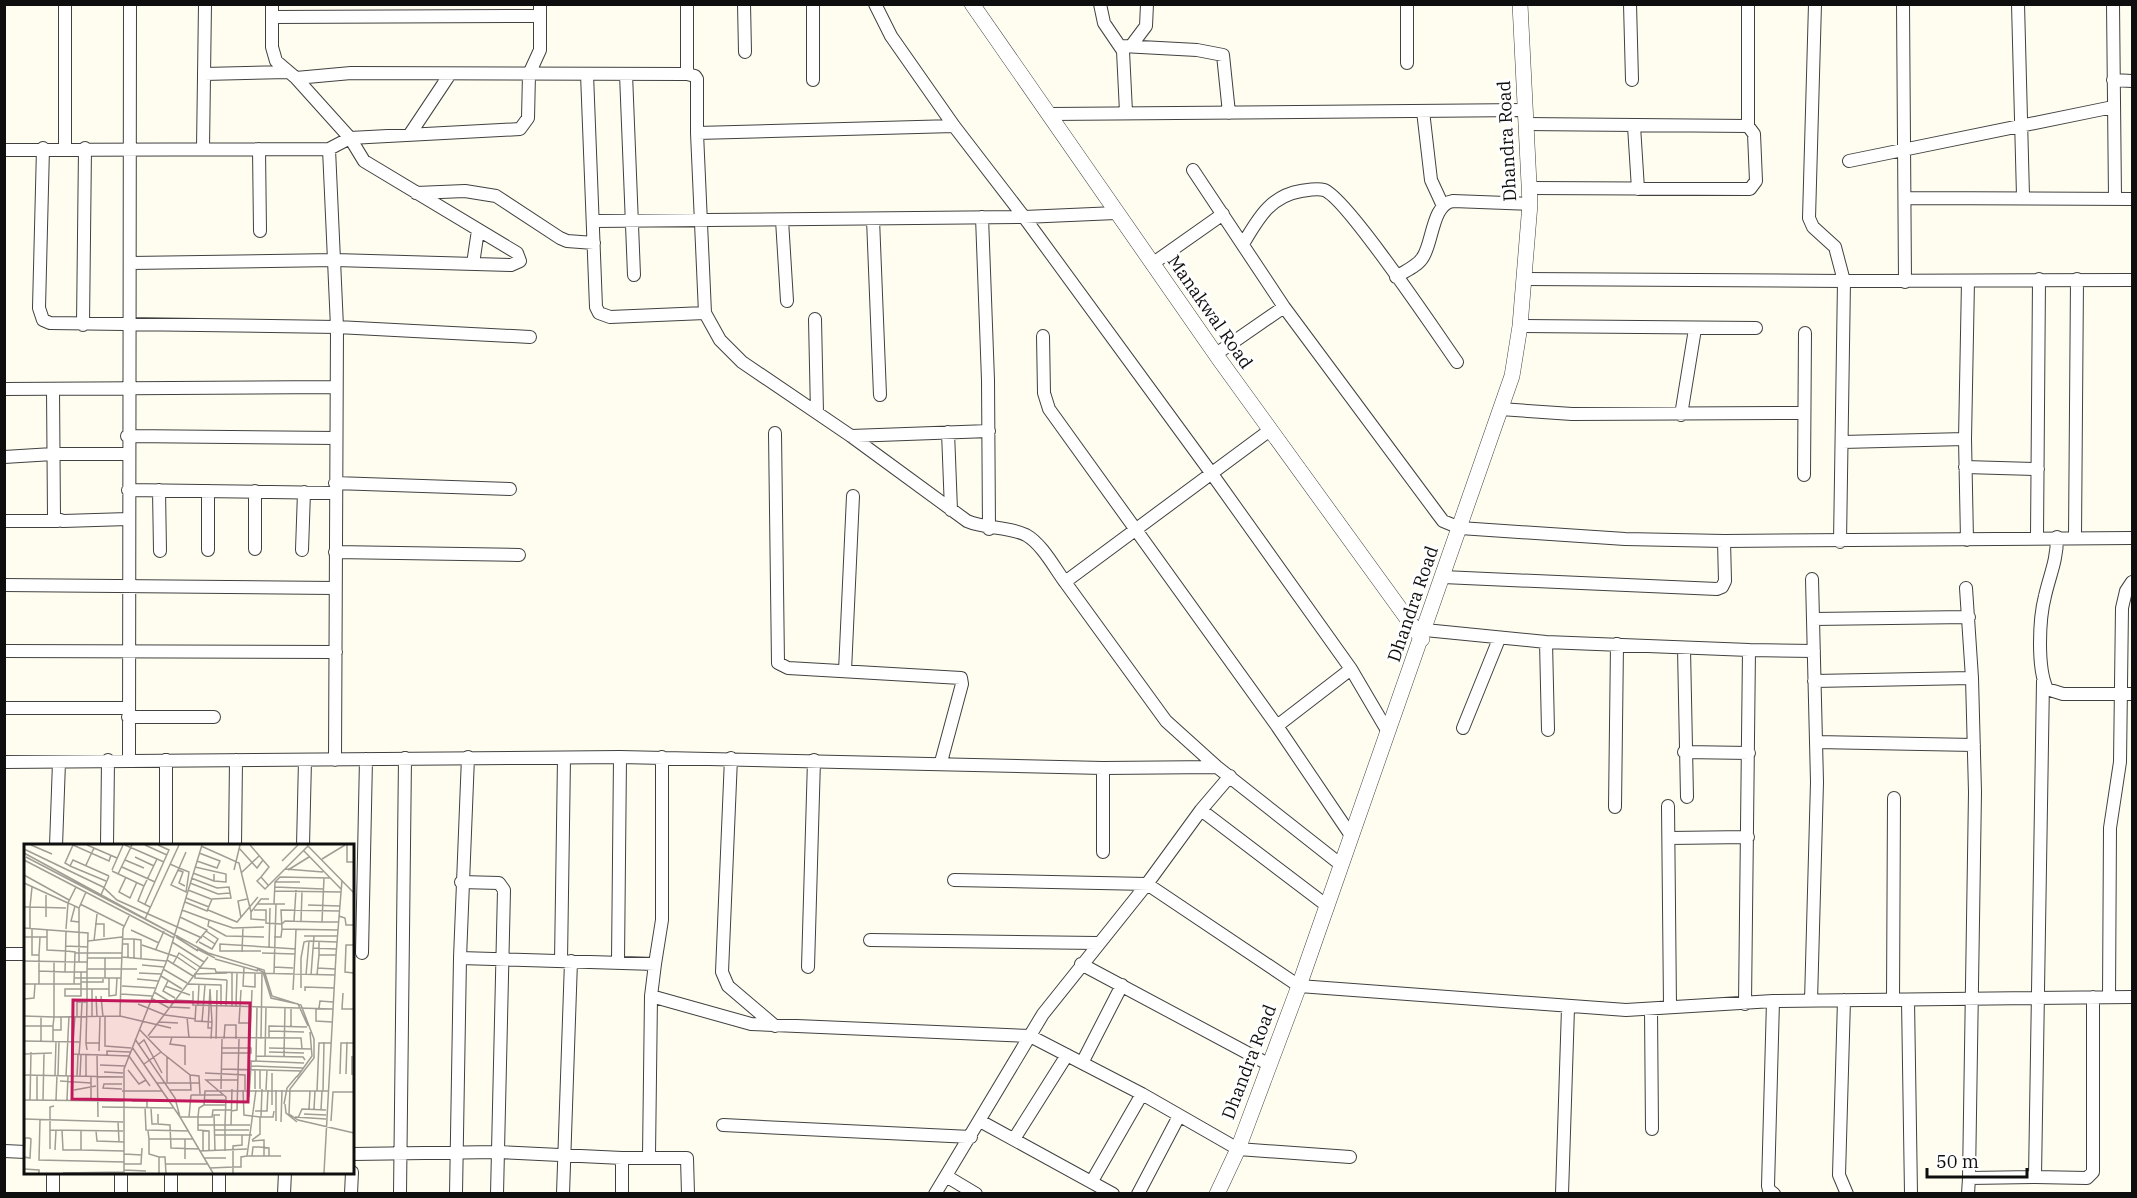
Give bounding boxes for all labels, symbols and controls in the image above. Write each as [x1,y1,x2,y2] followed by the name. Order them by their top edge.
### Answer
[1492,80,1521,202] street label: Dhandra Road
[1163,250,1258,373] street label: Manakwal Road
[1382,543,1443,665] street label: Dhandra Road
[24,844,354,1174] inset map
[1216,1001,1281,1122] street label: Dhandra Road
[1927,1141,2028,1179] scale bar
[1936,1150,1979,1173] text: 50 m

